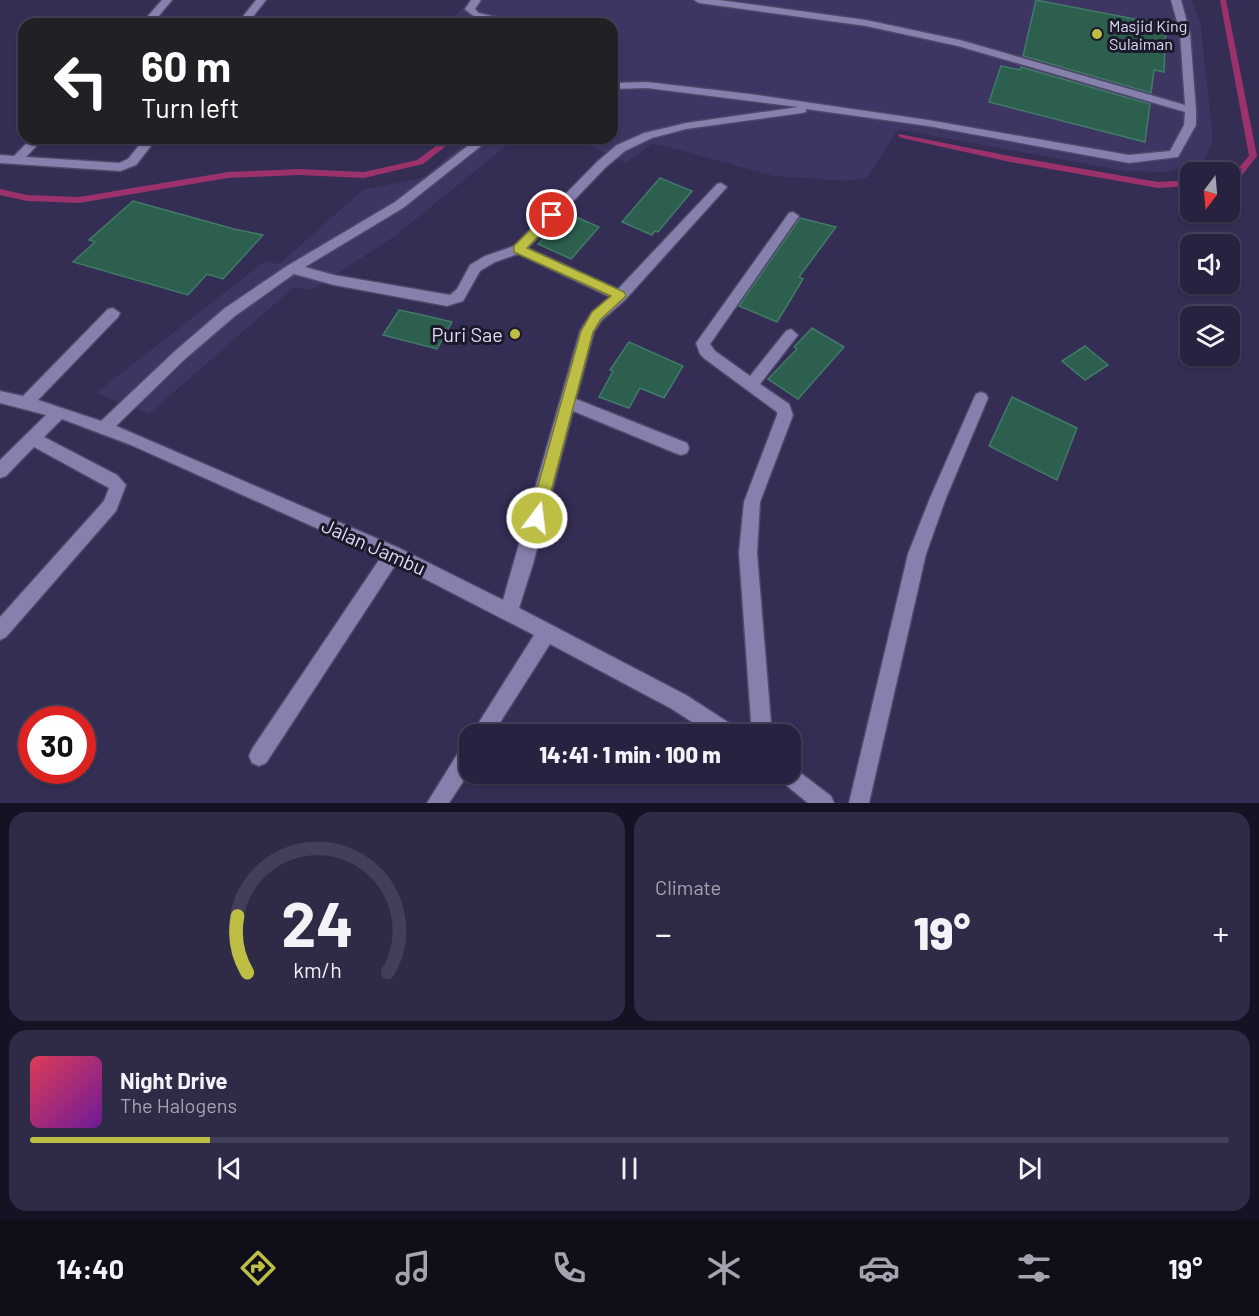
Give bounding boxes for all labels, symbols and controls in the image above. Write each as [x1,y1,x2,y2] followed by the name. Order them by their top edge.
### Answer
[1109,16,1187,53] place label: Masjid King Sulaiman
[1090,27,1104,41] marker: Masjid King Sulaiman
[141,40,231,90] text: 60 m
[42,42,120,120] icon: left
[141,91,239,123] text: Turn left
[1180,162,1240,222] north arrow
[1180,162,1240,366] map controls
[526,189,577,240] pin
[535,198,568,231] icon: arrive
[1180,234,1240,294] button: sound
[1180,306,1240,366] button: layers
[432,322,503,346] place label: Puri Sae
[508,327,522,341] marker: Puri Sae
[505,486,569,550] position arrow
[318,512,430,580] street label: Jalan Jambu
[18,706,96,784] speed limit sign: 30
[539,741,721,767] text: 14:41 · 1 min · 100 m
[655,875,721,899] text: Climate
[281,885,353,959] text: 24
[914,905,970,959] text: 19°
[655,913,672,953] text: −
[1213,913,1229,953] text: +
[293,958,341,983] text: km/h
[120,1067,228,1093] text: Night Drive
[120,1093,237,1117] text: The Halogens
[213,1152,246,1185] icon: previous
[613,1152,646,1185] icon: pause
[1013,1152,1046,1185] icon: next
[237,1247,279,1289] icon: directions
[392,1247,434,1289] icon: music
[548,1247,590,1289] icon: phone
[703,1247,745,1289] icon: climate
[858,1247,900,1289] icon: car
[1013,1247,1055,1289] icon: filters
[57,1252,124,1284] text: 14:40
[1168,1252,1202,1284] text: 19°

